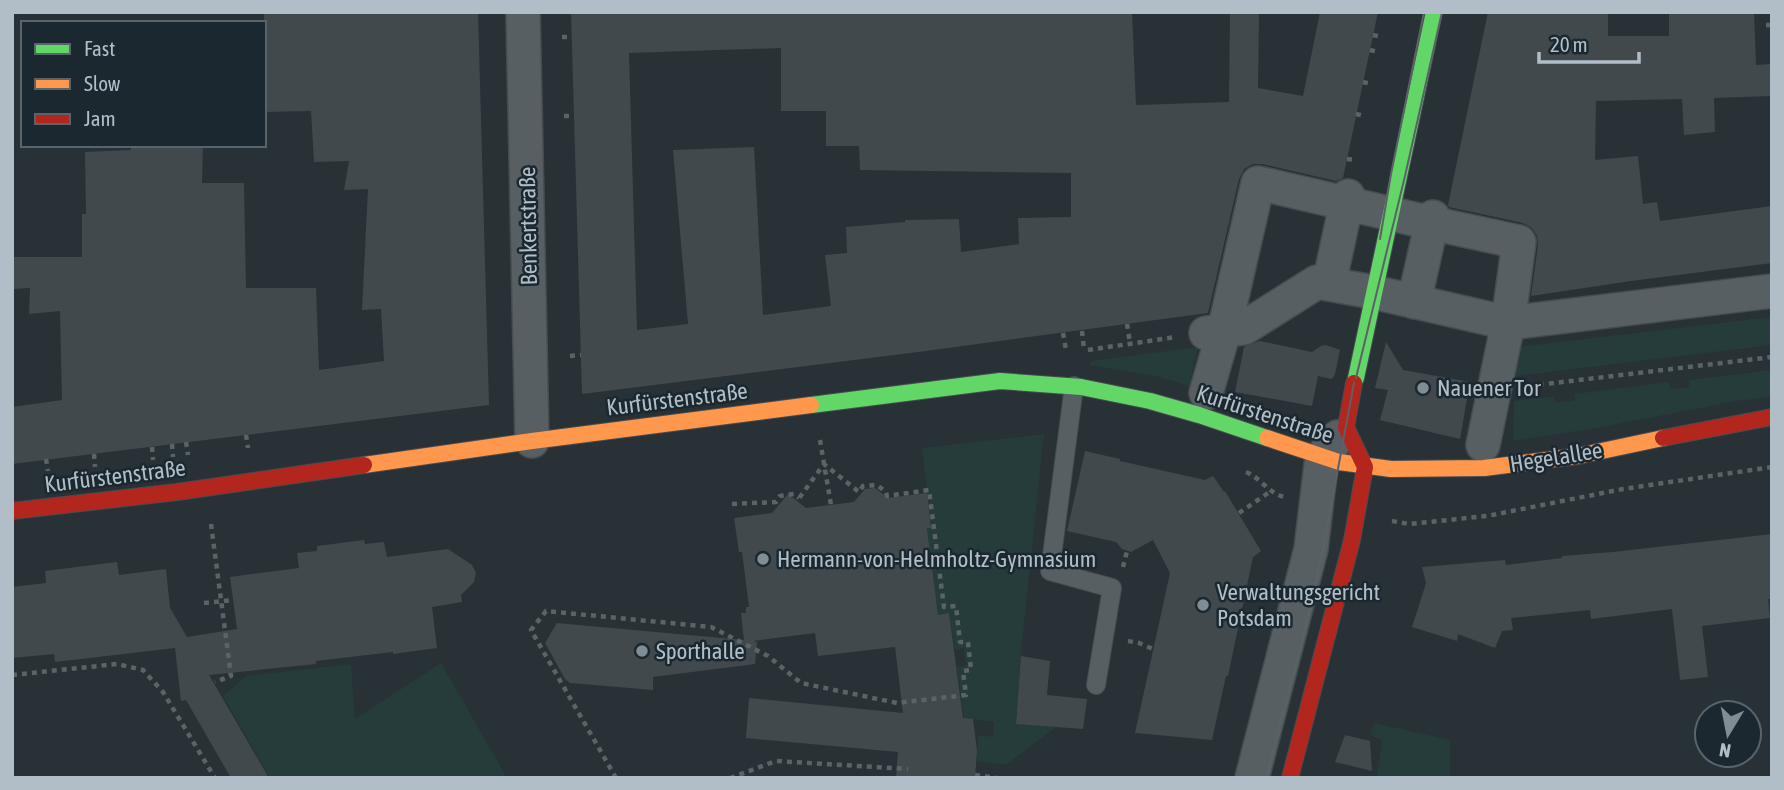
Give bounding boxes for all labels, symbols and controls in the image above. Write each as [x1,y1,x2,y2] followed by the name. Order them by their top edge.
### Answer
[21,21,266,147] legend
[1539,21,1639,65] scale bar
[1550,32,1588,56] text: 20 m
[84,36,115,60] text: Fast
[84,71,121,95] text: Slow
[84,106,116,130] text: Jam
[514,166,542,286] street label: Benkertstraße
[1437,375,1542,401] place label: Nauener Tor
[605,377,749,421] street label: Kurfürstenstraße
[1193,380,1337,448] street label: Kurfürstenstraße
[1415,380,1431,396] marker: Nauener Tor
[1508,437,1604,477] street label: Hegelallee
[43,454,187,498] street label: Kurfürstenstraße
[777,546,1096,572] place label: Hermann-von-Helmholtz-Gymnasium
[755,551,771,567] marker: Hermann-von-Helmholtz-Gymnasium
[1217,579,1380,631] place label: Verwaltungsgericht Potsdam
[1195,597,1211,613] marker: Verwaltungsgericht Potsdam
[656,638,745,664] place label: Sporthalle
[634,643,650,659] marker: Sporthalle
[1693,699,1763,769] north arrow
[1718,739,1732,763] text: N

